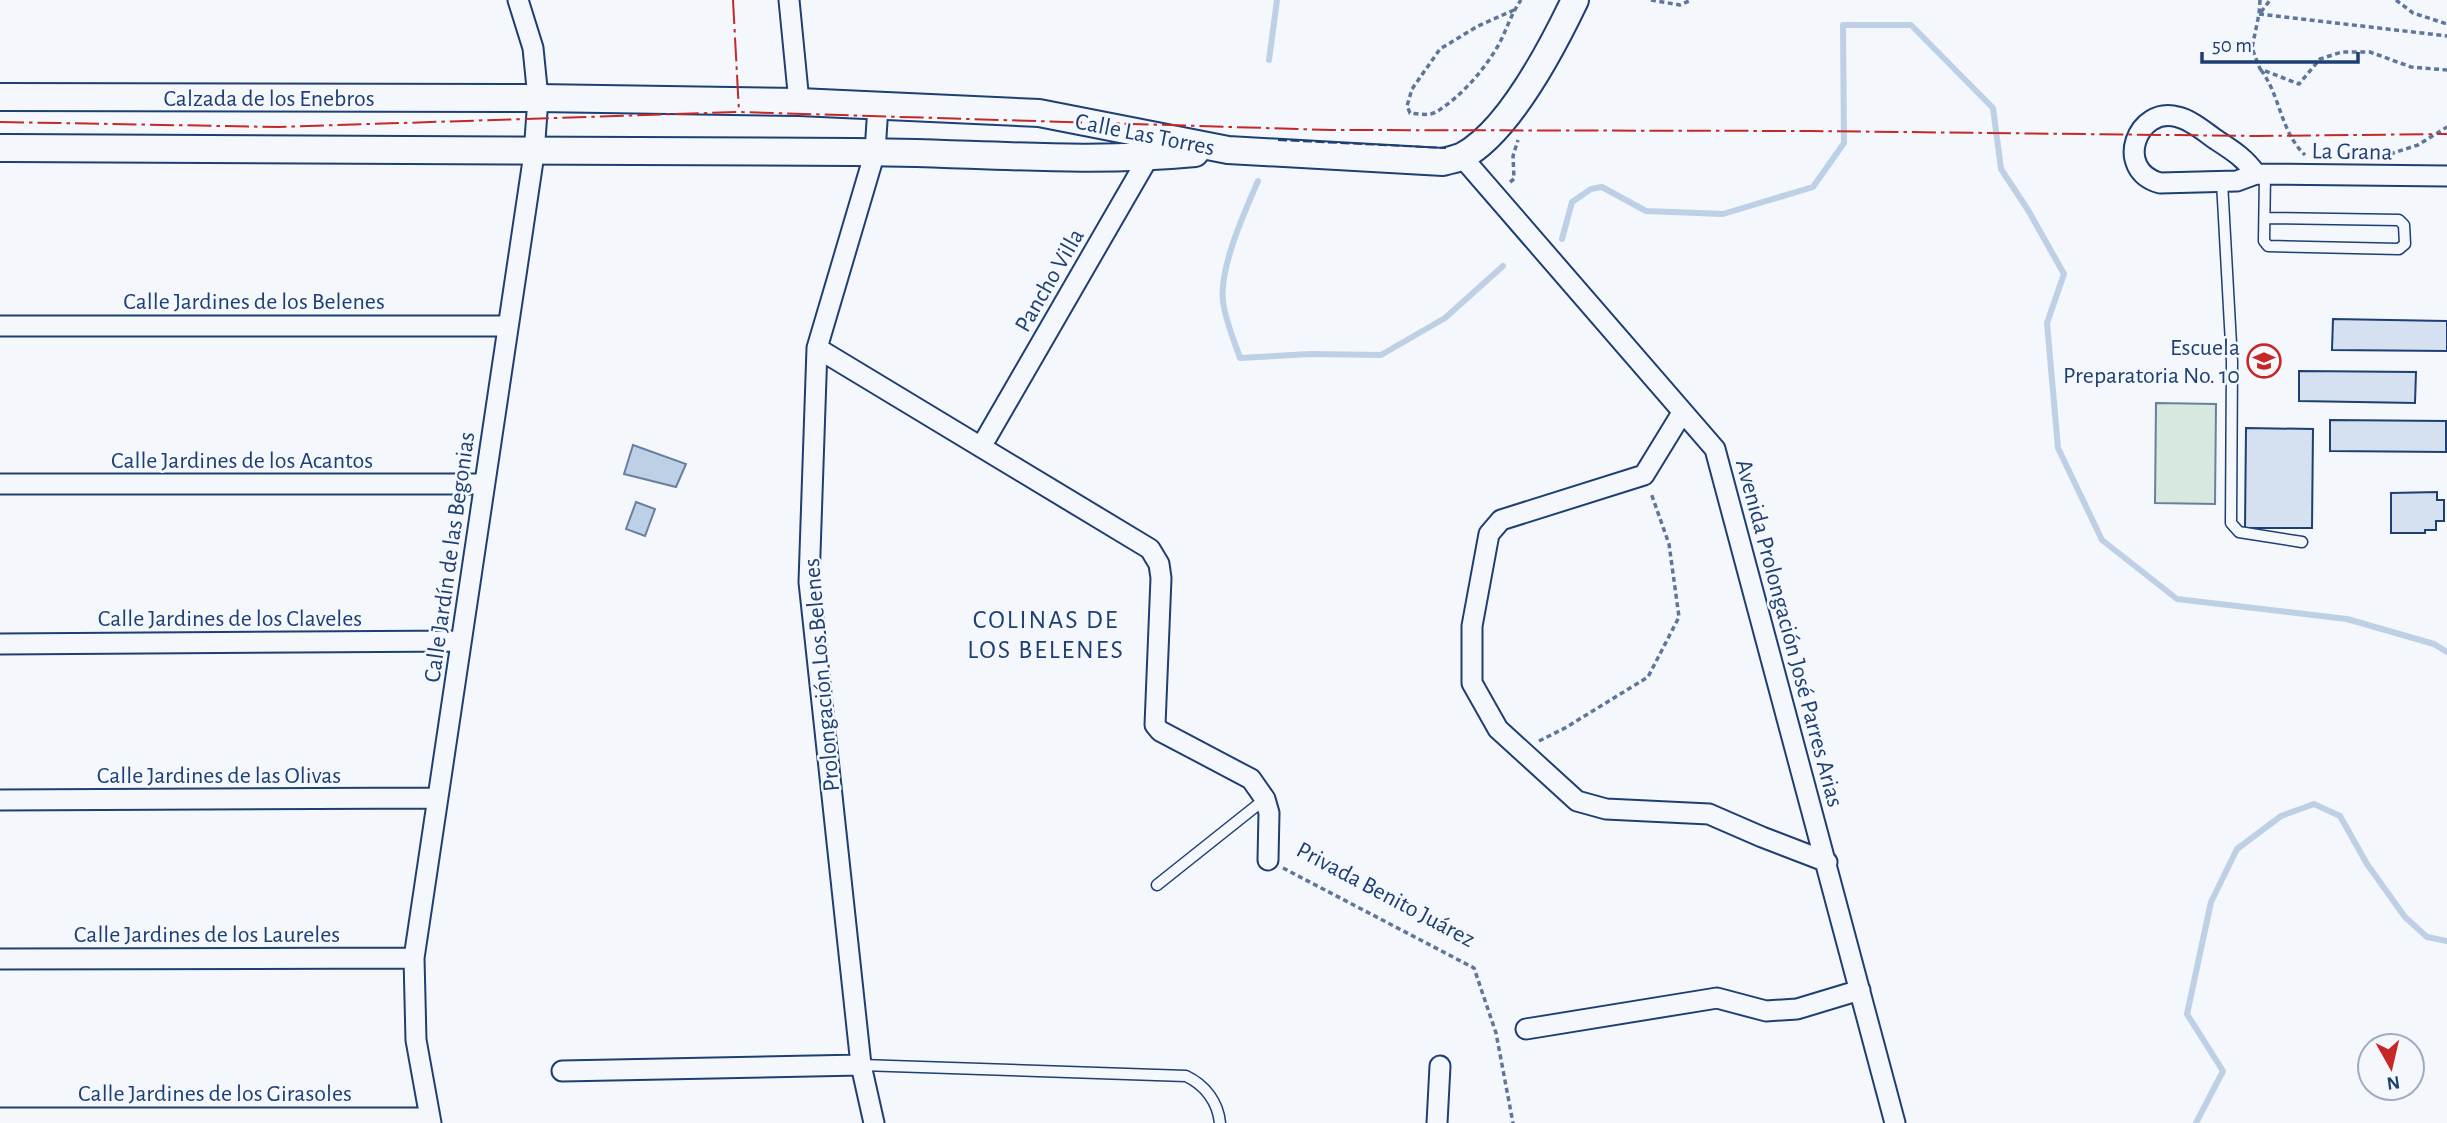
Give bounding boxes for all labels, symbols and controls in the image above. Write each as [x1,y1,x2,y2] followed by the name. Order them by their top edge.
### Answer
[2202,21,2358,65] scale bar
[2212,35,2252,56] text: 50 m
[163,87,375,111] street label: Calzada de los Enebros
[1073,110,1217,160] street label: Calle Las Torres
[2311,139,2393,165] street label: La Grana
[1011,225,1089,336] street label: Pancho Villa
[123,290,385,314] street label: Calle Jardines de los Belenes
[2063,336,2240,388] place label: Escuela Preparatoria No. 10
[2245,342,2283,380] school or university icon: Escuela Preparatoria No. 10
[421,430,479,684] street label: Calle Jardín de las Begonias
[111,449,373,473] street label: Calle Jardines de los Acantos
[1731,457,1847,810] street label: Avenida Prolongación José Parres Arias
[800,557,844,793] street label: Prolongación Los Belenes
[98,607,362,631] street label: Calle Jardines de los Claveles
[967,607,1125,663] district label: COLINAS DE LOS BELENES
[97,764,341,788] street label: Calle Jardines de las Olivas
[1293,838,1479,952] street label: Privada Benito Juárez
[74,923,340,947] street label: Calle Jardines de los Laureles
[2356,1032,2426,1102] north arrow
[2385,1072,2401,1093] text: N
[78,1082,352,1106] street label: Calle Jardines de los Girasoles

